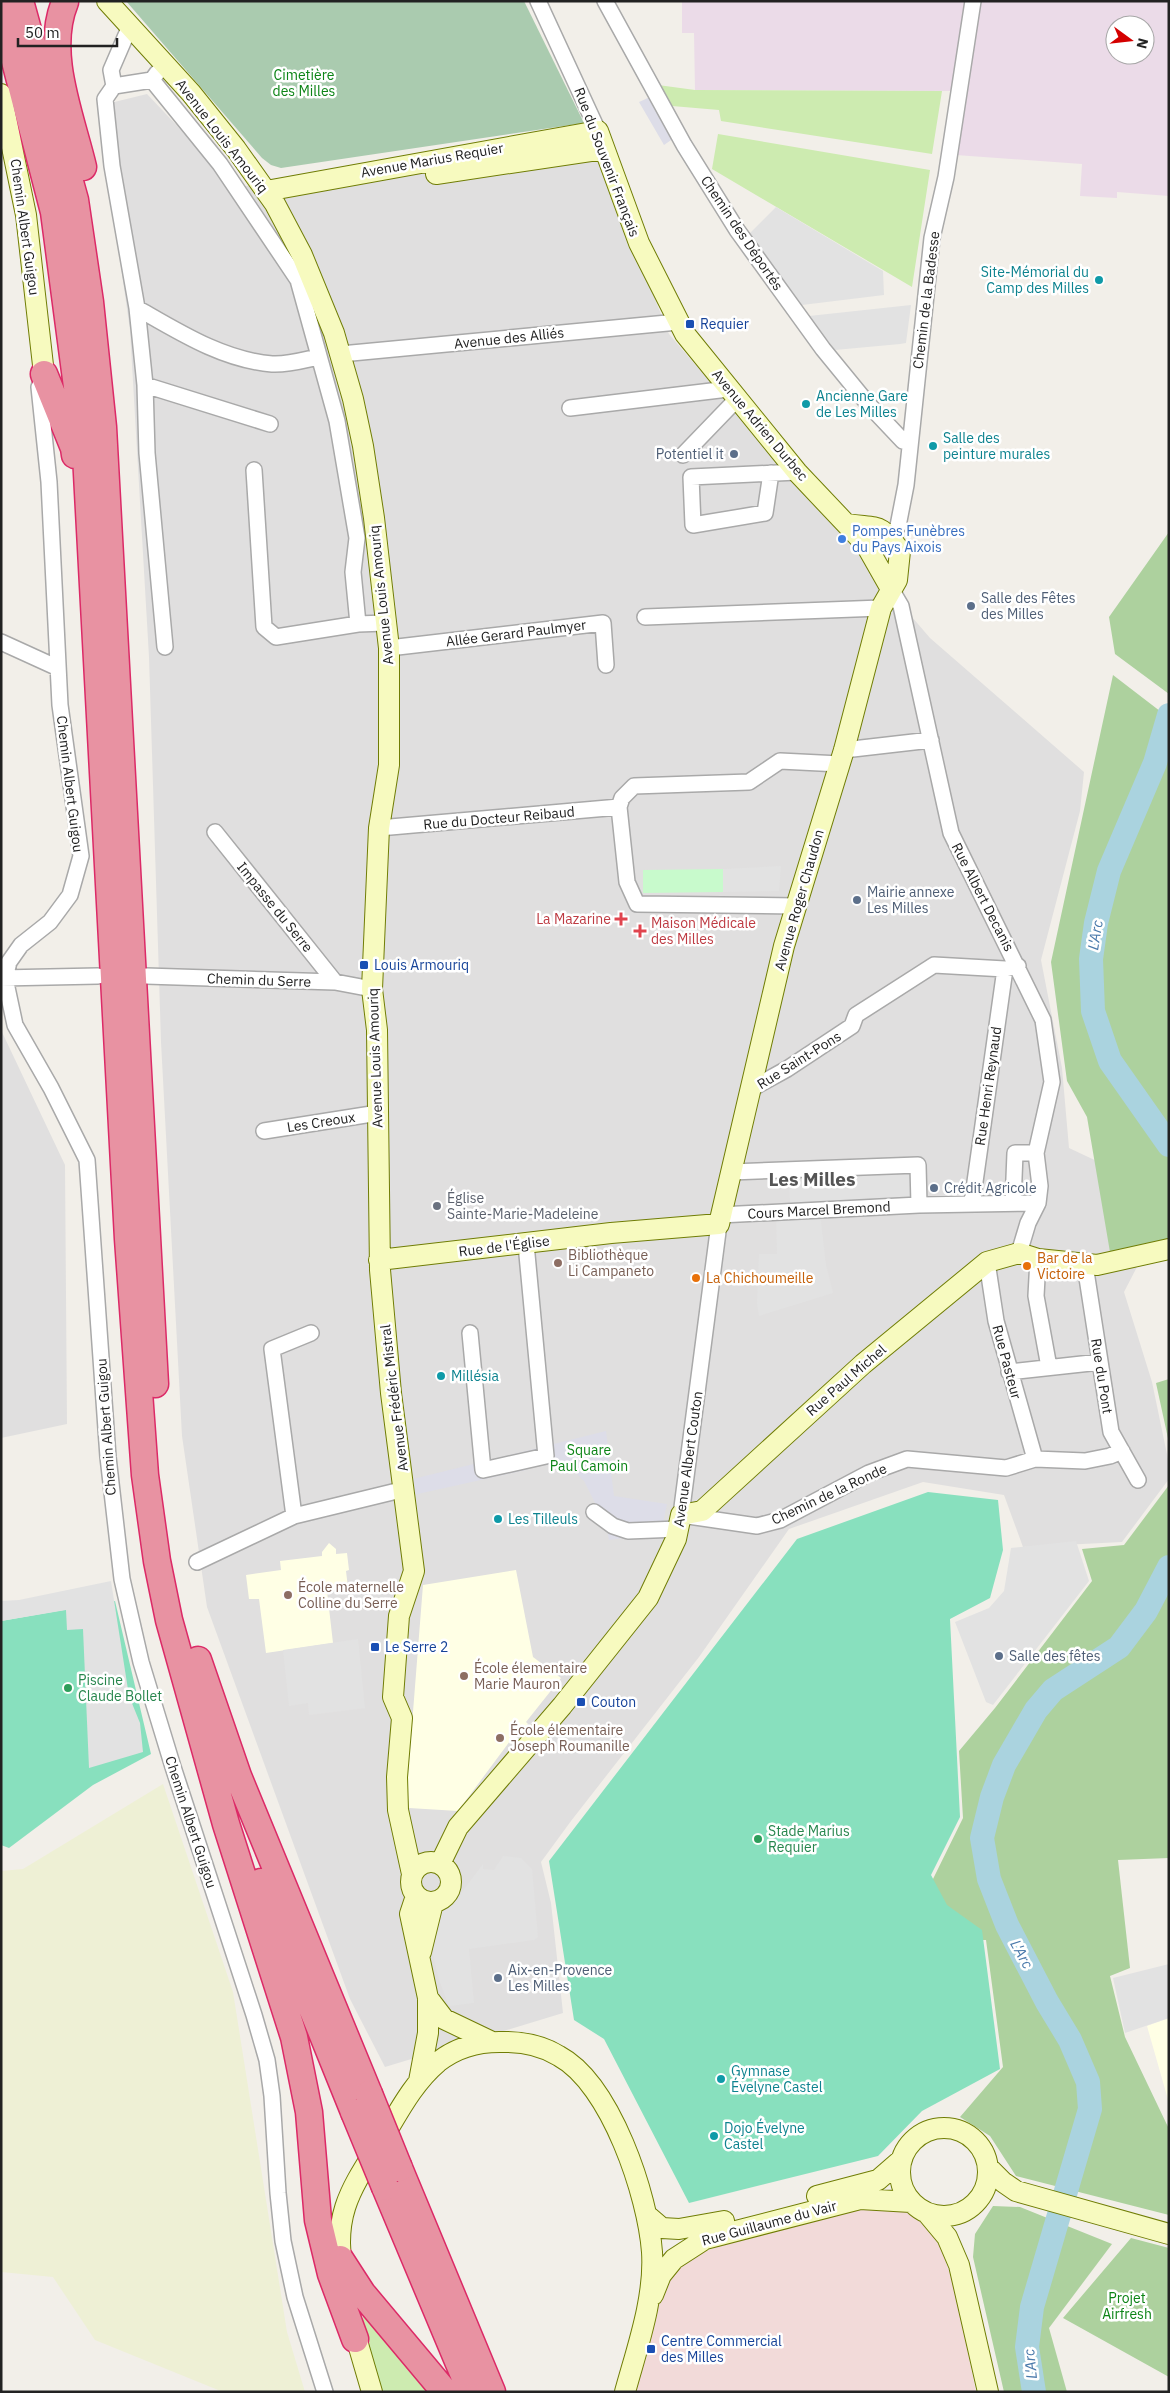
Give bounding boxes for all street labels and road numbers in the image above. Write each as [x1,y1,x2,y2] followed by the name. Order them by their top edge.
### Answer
[172,75,272,197] street label: Avenue Louis Amouriq
[570,85,644,239] street label: Rue du Souvenir Français
[359,139,505,181] street label: Avenue Marius Requier
[7,158,43,296] street label: Chemin Albert Guigou
[697,172,787,294] street label: Chemin des Déportés
[909,230,943,370] street label: Chemin de la Badesse
[453,323,565,353] street label: Avenue des Alliés
[708,366,812,484] street label: Avenue Adrien Durbec
[365,524,397,666] street label: Avenue Louis Amouriq
[445,615,587,651] street label: Allée Gerard Paulmyer
[53,715,87,853] street label: Chemin Albert Guigou
[422,802,576,834] street label: Rue du Docteur Reibaud
[770,827,828,973] street label: Avenue Roger Chaudon
[948,840,1018,955] street label: Rue Albert Decanis
[233,858,317,956] street label: Impasse du Serre
[207,969,312,991] street label: Chemin du Serre
[364,988,386,1128] street label: Avenue Louis Amouriq
[971,1025,1005,1147] street label: Rue Henri Reynaud
[754,1027,845,1093] street label: Rue Saint-Pons
[286,1108,356,1136] street label: Les Creoux
[747,1197,891,1223] street label: Cours Marcel Bremond
[457,1230,551,1261] street label: Rue de l'Église
[376,1323,412,1473] street label: Avenue Frédéric Mistral
[988,1323,1026,1401] street label: Rue Pasteur
[1087,1337,1117,1415] street label: Rue du Pont
[802,1340,890,1420] street label: Rue Paul Michel
[92,1358,120,1496] street label: Chemin Albert Guigou
[670,1390,706,1528] street label: Avenue Albert Couton
[768,1459,890,1529] street label: Chemin de la Ronde
[161,1754,221,1890] street label: Chemin Albert Guigou
[700,2196,838,2250] street label: Rue Guillaume du Vair

